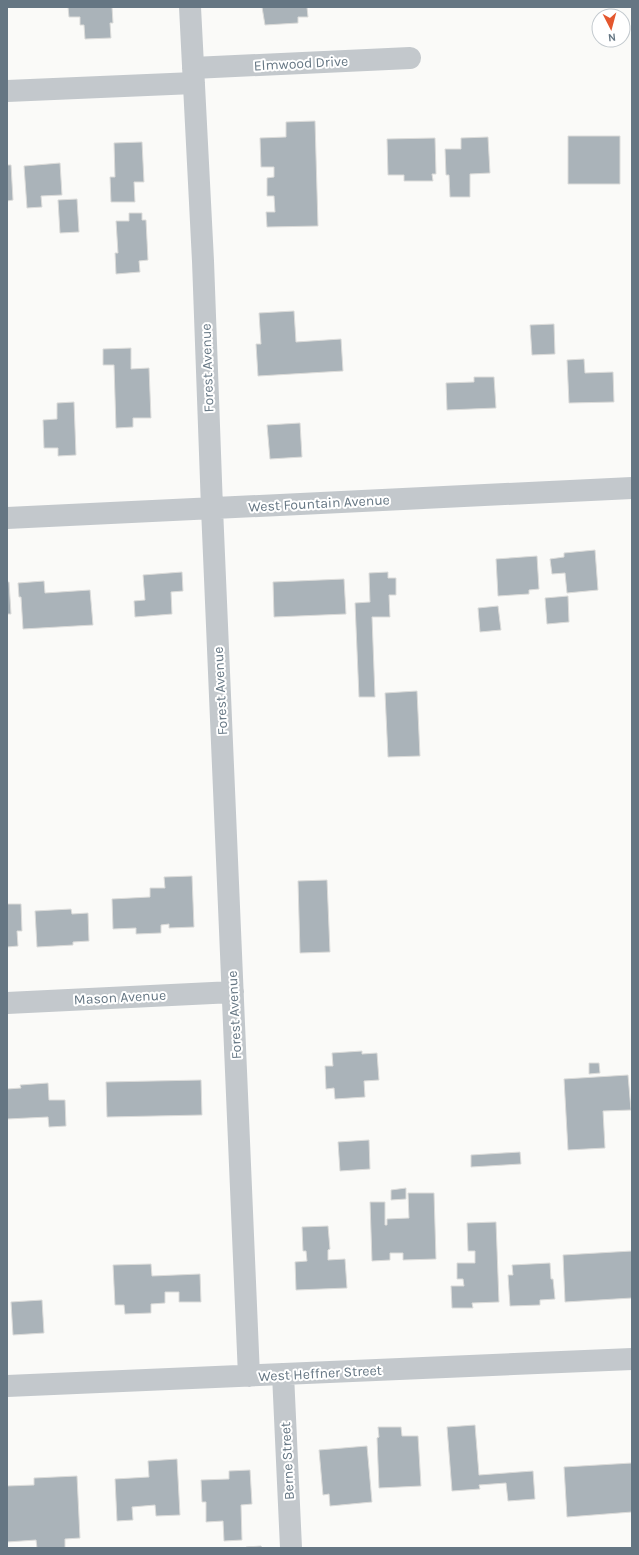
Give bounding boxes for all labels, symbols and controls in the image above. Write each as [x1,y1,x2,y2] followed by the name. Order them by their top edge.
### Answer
[591,8,631,48] north arrow
[607,31,617,44] text: N
[253,53,349,74] street label: Elmwood Drive
[197,323,218,413] street label: Forest Avenue
[248,491,390,516] street label: West Fountain Avenue
[210,646,231,736] street label: Forest Avenue
[224,970,245,1060] street label: Forest Avenue
[73,987,167,1008] street label: Mason Avenue
[258,1362,382,1385] street label: West Heffner Street
[277,1421,298,1501] street label: Berne Street

